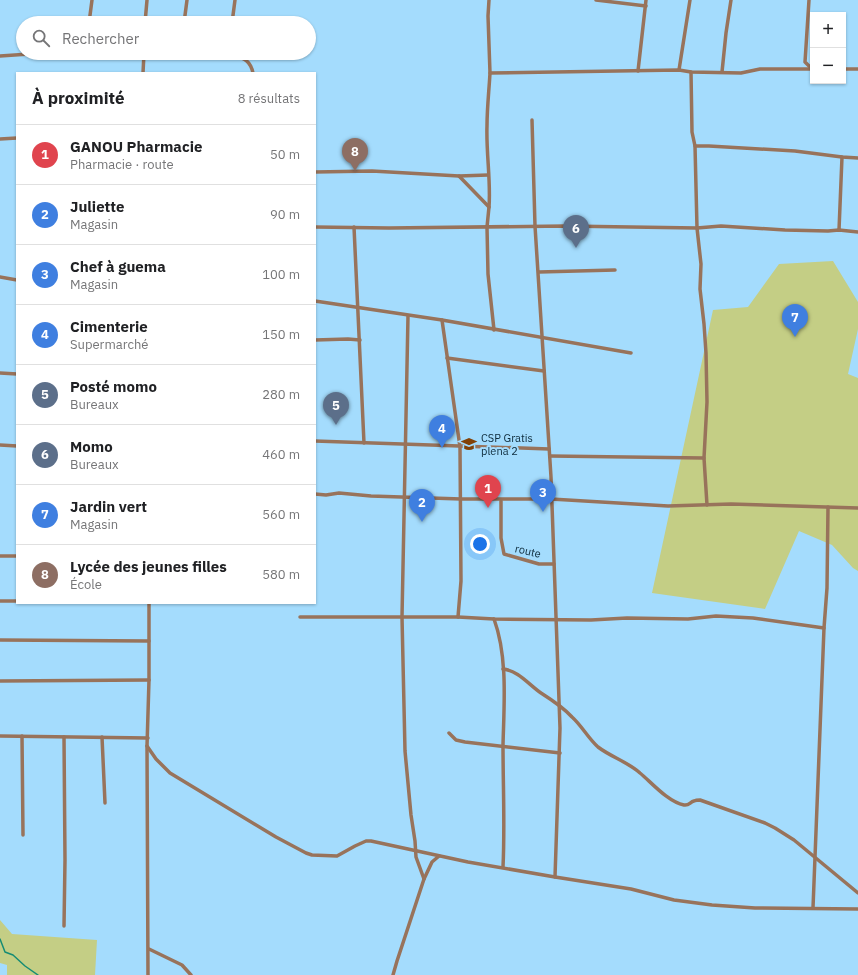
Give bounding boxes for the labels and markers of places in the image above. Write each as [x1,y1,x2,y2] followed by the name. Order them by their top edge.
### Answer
[342,138,368,171] pin: 8
[563,215,589,248] pin: 6
[782,304,808,337] pin: 7
[323,392,349,425] pin: 5
[429,415,455,448] pin: 4
[481,431,533,458] place label: CSP Gratis plena 2
[460,435,478,453] school or university icon: CSP Gratis plena 2
[475,475,501,508] pin: 1
[530,479,556,512] pin: 3
[409,489,435,522] pin: 2

